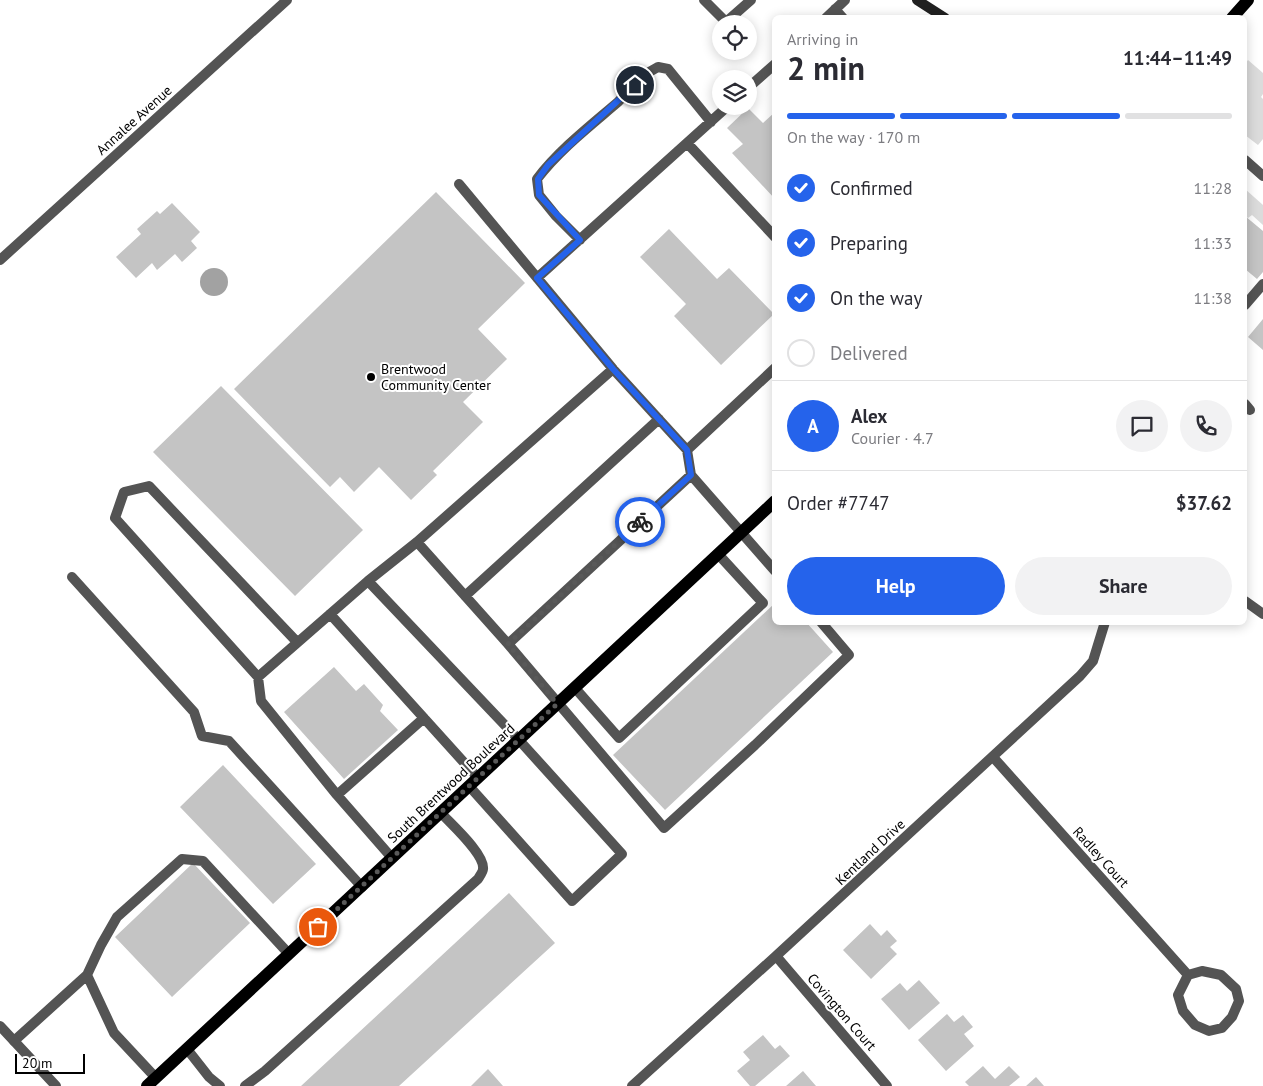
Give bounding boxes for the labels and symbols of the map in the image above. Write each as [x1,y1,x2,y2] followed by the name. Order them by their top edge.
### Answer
[614,64,656,106] pin
[92,81,176,159] street label: Annalee Avenue
[381,360,491,394] place label: Brentwood Community Center
[365,371,377,383] marker: Brentwood Community Center
[615,497,665,547] courier
[384,719,518,847] street label: South Brentwood Boulevard
[831,815,909,889] street label: Kentland Drive
[1069,823,1133,891] street label: Radley Court
[297,906,339,948] pin
[804,970,881,1055] street label: Covington Court
[15,1051,85,1074] scale bar

